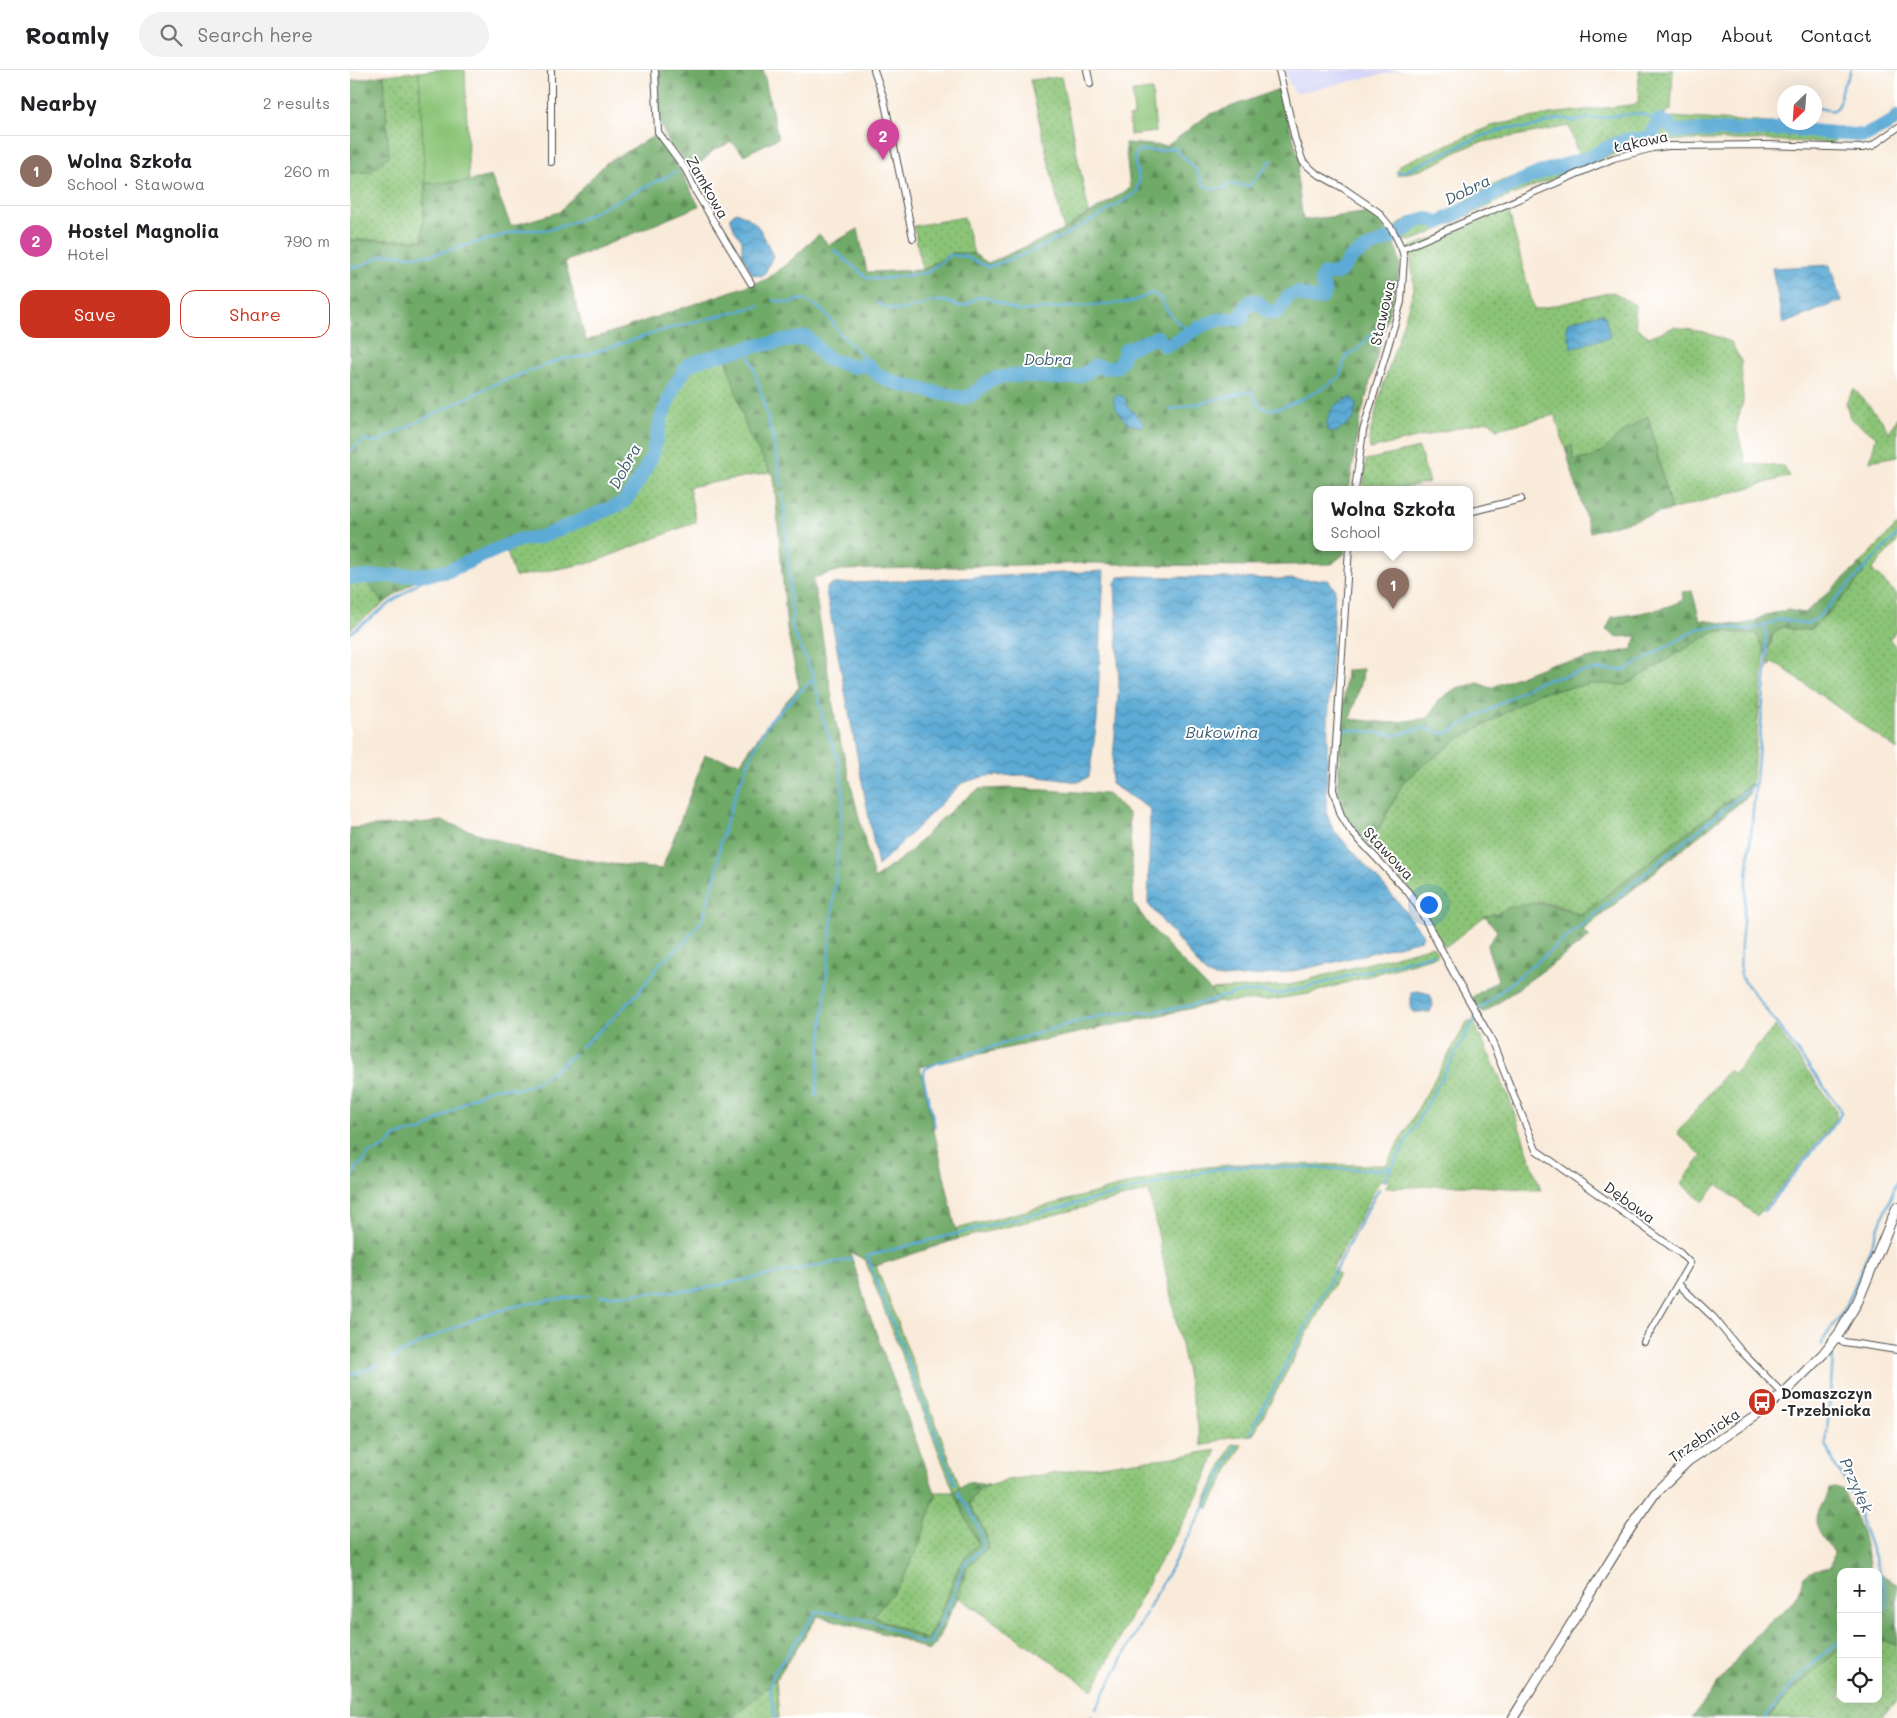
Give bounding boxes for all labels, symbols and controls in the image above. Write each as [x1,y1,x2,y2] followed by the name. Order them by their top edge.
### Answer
[139,12,489,57] search box
[25,19,109,50] text: Roamly
[157,21,185,49] icon: search
[197,22,313,47] text: Search here
[1579,23,1628,47] text: Home
[1656,23,1692,47] text: Map
[1720,23,1773,47] text: About
[1801,23,1872,47] text: Contact
[1777,85,1822,130] north arrow
[20,89,97,116] text: Nearby
[263,92,330,113] text: 2 results
[867,119,899,160] pin: 2
[1612,125,1670,157] street label: Łąkowa
[67,148,192,173] text: Wolna Szkoła
[682,152,734,222] street label: Zamkowa
[32,160,40,181] text: 1
[284,160,330,181] text: 260 m
[1441,169,1493,209] water label: Dobra
[67,173,205,194] text: School · Stawowa
[67,218,219,243] text: Hostel Magnolia
[32,230,40,251] text: 2
[284,230,330,251] text: 790 m
[67,243,109,264] text: Hotel
[1365,279,1399,347] street label: Stawowa
[20,290,170,338] button: Save
[180,290,330,338] button: Share
[1024,348,1072,369] water label: Dobra
[603,440,645,492] water label: Dobra
[1313,486,1473,551] popup
[1330,496,1456,521] text: Wolna Szkoła
[1330,521,1381,542] text: School
[1377,568,1409,609] pin: 1
[1186,721,1258,742] water label: Bukowina
[1359,822,1419,884] street label: Stawowa
[1416,892,1442,918] your location
[1600,1177,1660,1227] street label: Dębowa
[1781,1383,1872,1420] place label: Domaszczyn -Trzebnicka
[1747,1387,1777,1417] bus stop icon: Domaszczyn -Trzebnicka
[1665,1403,1743,1467] street label: Trzebnicka
[1836,1454,1879,1516] water label: Przyłęk
[1837,1568,1882,1703] map controls
[1837,1568,1882,1613] button: +
[1837,1613,1882,1658] button: −
[1837,1658,1882,1703] button: locate

